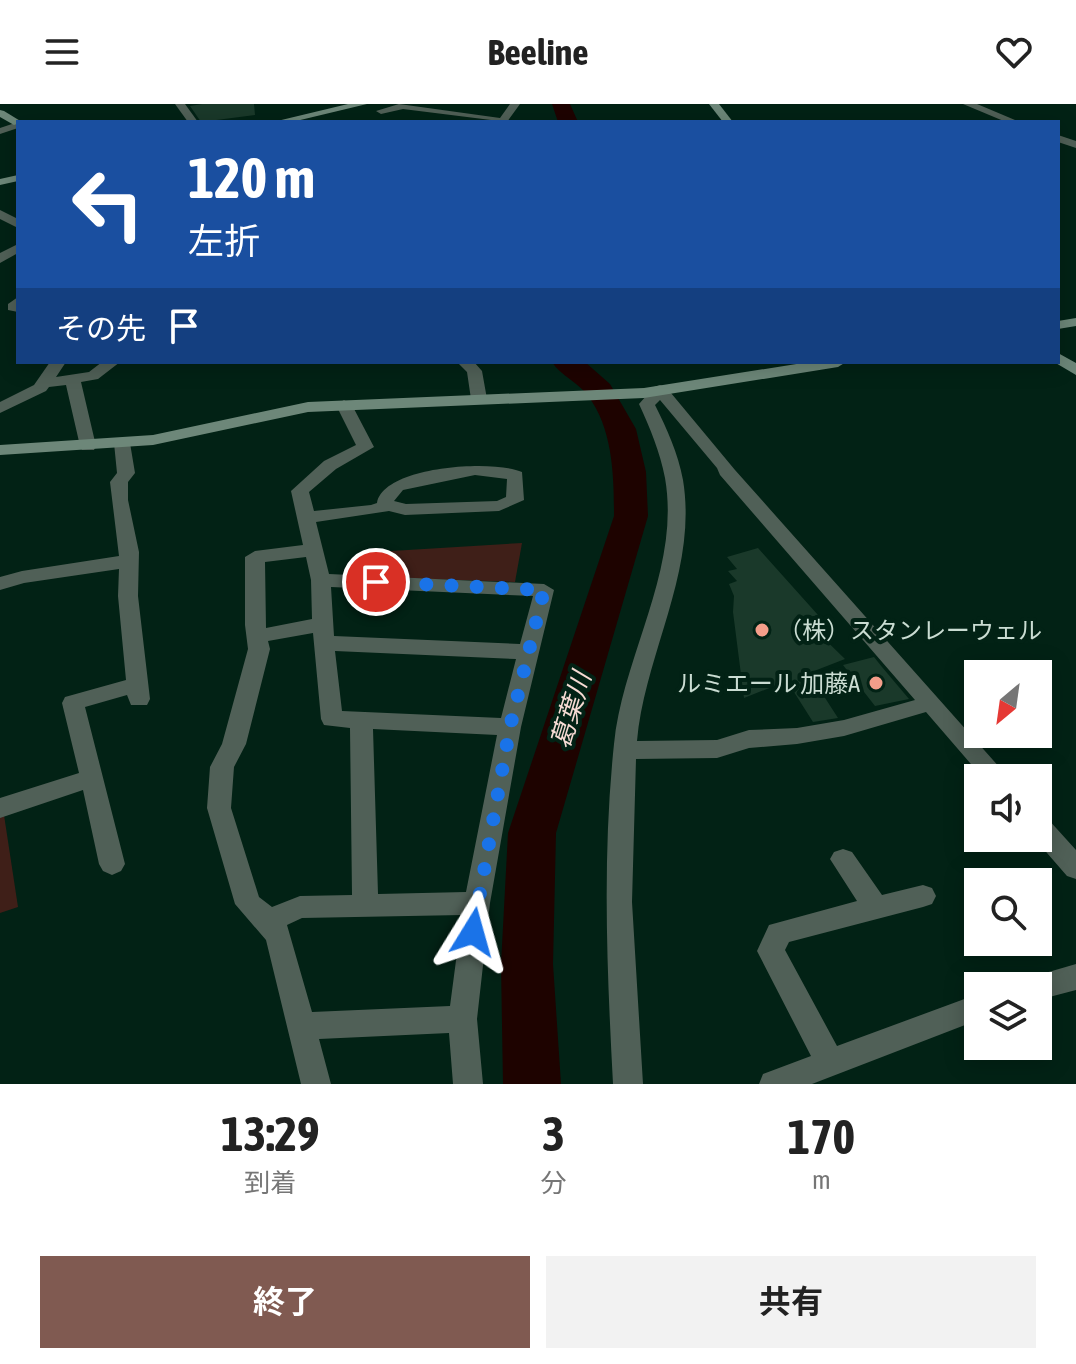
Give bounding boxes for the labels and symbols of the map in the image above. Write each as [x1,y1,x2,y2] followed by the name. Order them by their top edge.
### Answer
[342,548,410,616] pin
[778,617,1042,644] place label: （株）スタンレーウェル
[753,621,771,639] marker: （株）スタンレーウェル
[964,660,1052,748] north arrow
[545,665,598,752] water label: 葛葉川
[677,670,860,697] place label: ルミエール 加藤A
[867,674,885,692] marker: ルミエール 加藤A
[431,890,515,974] position arrow

